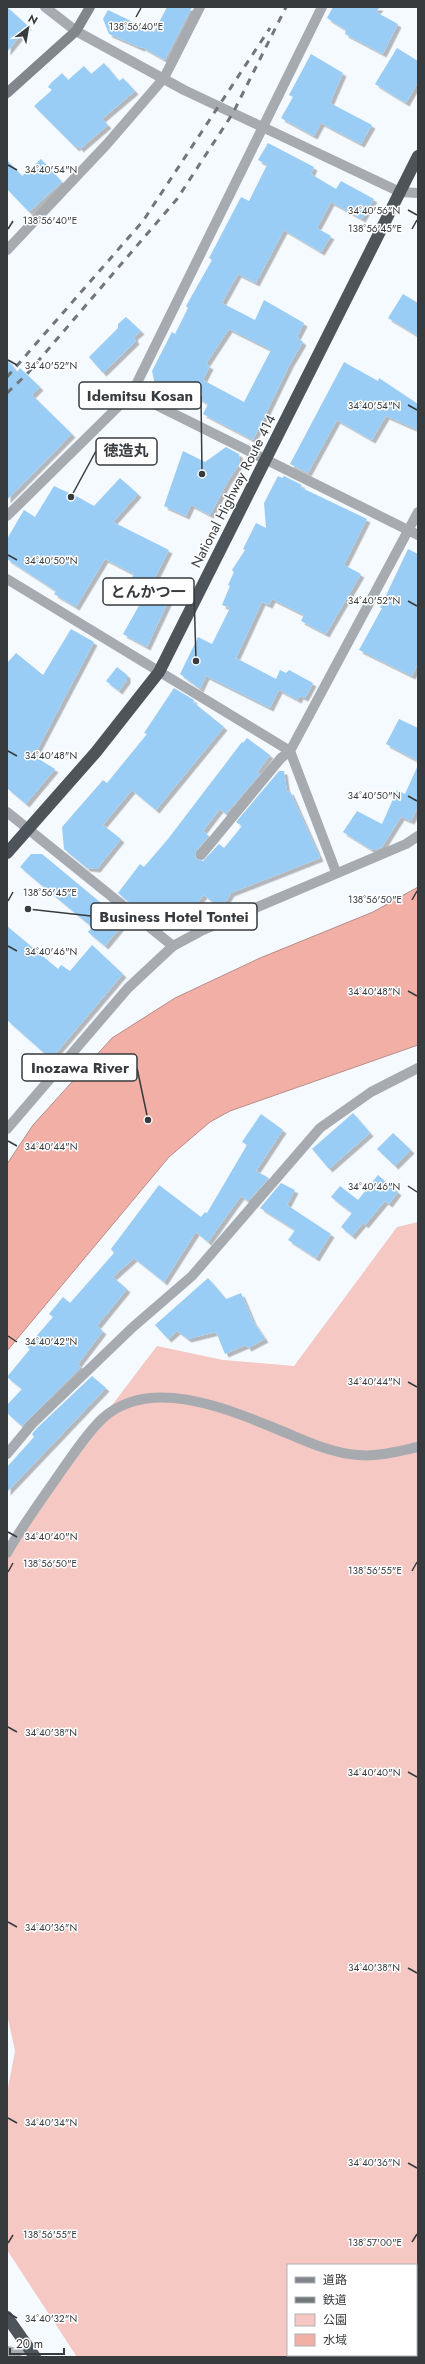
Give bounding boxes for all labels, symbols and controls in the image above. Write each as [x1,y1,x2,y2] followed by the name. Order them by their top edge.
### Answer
[8,8,48,48] north arrow
[25,10,41,29] text: N
[109,19,163,34] text: 138°56'40"E
[25,162,77,177] text: 34°40'54"N
[348,203,400,218] text: 34°40'56"N
[23,213,77,228] text: 138°56'40"E
[348,221,402,236] text: 138°56'45"E
[25,358,77,373] text: 34°40'52"N
[79,382,201,409] callout: Idemitsu Kosan
[87,385,193,407] text: Idemitsu Kosan
[348,398,400,413] text: 34°40'54"N
[186,411,280,571] street label: National Highway Route 414
[96,438,157,465] callout: 徳造丸
[103,440,149,462] text: 徳造丸
[25,553,77,568] text: 34°40'50"N
[103,578,194,605] callout: とんかつ一
[110,581,186,603] text: とんかつ一
[348,593,400,608] text: 34°40'52"N
[25,748,77,763] text: 34°40'48"N
[348,788,400,803] text: 34°40'50"N
[23,885,77,900] text: 138°56'45"E
[348,892,402,907] text: 138°56'50"E
[91,903,257,930] callout: Business Hotel Tontei
[99,906,249,928] text: Business Hotel Tontei
[25,944,77,959] text: 34°40'46"N
[348,984,400,999] text: 34°40'48"N
[22,1054,137,1081] callout: Inozawa River
[31,1057,130,1079] text: Inozawa River
[25,1139,77,1154] text: 34°40'44"N
[348,1179,400,1194] text: 34°40'46"N
[25,1334,77,1349] text: 34°40'42"N
[348,1374,400,1389] text: 34°40'44"N
[25,1529,77,1544] text: 34°40'40"N
[23,1556,77,1571] text: 138°56'50"E
[348,1563,402,1578] text: 138°56'55"E
[25,1725,77,1740] text: 34°40'38"N
[348,1765,400,1780] text: 34°40'40"N
[25,1920,77,1935] text: 34°40'36"N
[348,1960,400,1975] text: 34°40'38"N
[25,2115,77,2130] text: 34°40'34"N
[348,2155,400,2170] text: 34°40'36"N
[23,2227,77,2242] text: 138°56'55"E
[348,2235,402,2250] text: 138°57'00"E
[287,2264,417,2356] legend
[323,2271,347,2289] text: 道路
[323,2291,347,2309] text: 鉄道
[25,2311,77,2326] text: 34°40'32"N
[323,2311,347,2329] text: 公園
[10,2330,64,2356] scale bar
[323,2331,347,2349] text: 水域
[16,2335,43,2353] text: 20 m

